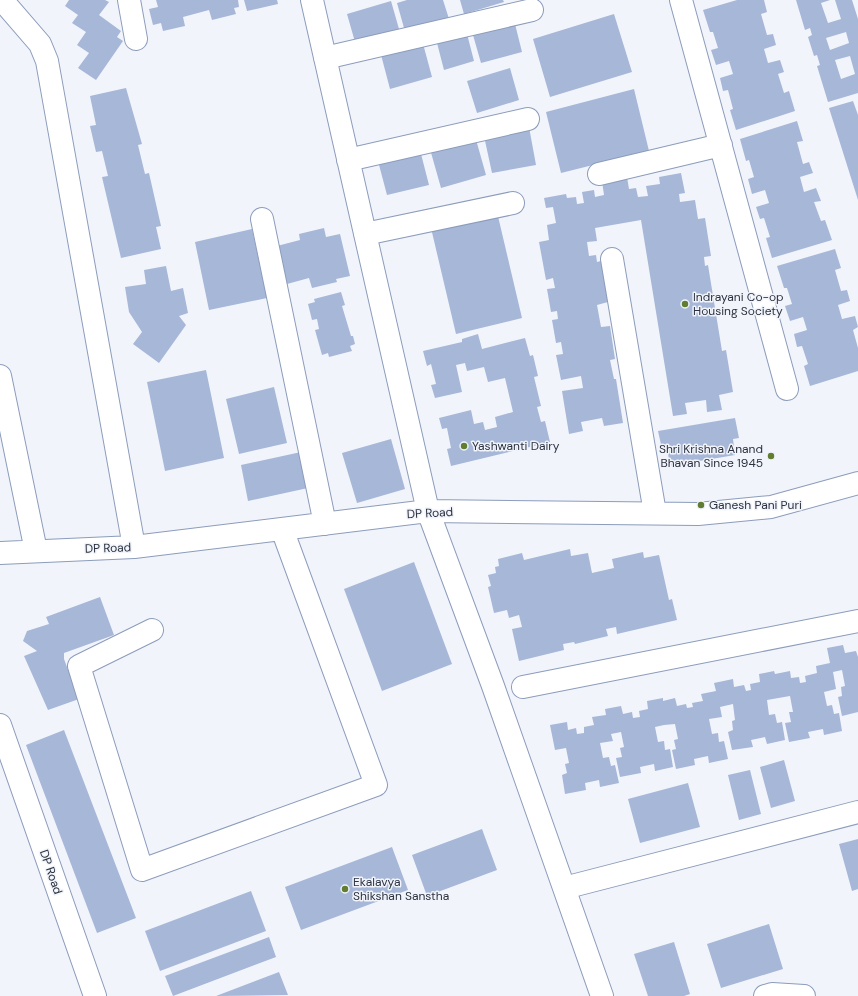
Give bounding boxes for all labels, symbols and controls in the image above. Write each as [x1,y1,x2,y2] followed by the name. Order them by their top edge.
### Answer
[693,289,784,319] place label: Indrayani Co-op Housing Society
[680,299,690,309] marker: Indrayani Co-op Housing Society
[472,438,560,454] place label: Yashwanti Dairy
[459,441,469,451] marker: Yashwanti Dairy
[659,441,763,471] place label: Shri Krishna Anand Bhavan Since 1945
[766,451,776,461] marker: Shri Krishna Anand Bhavan Since 1945
[709,497,802,513] place label: Ganesh Pani Puri
[696,500,706,510] marker: Ganesh Pani Puri
[406,504,454,522] street label: DP Road
[85,539,131,557] street label: DP Road
[36,847,66,897] street label: DP Road
[353,874,449,904] place label: Ekalavya Shikshan Sanstha
[340,884,350,894] marker: Ekalavya Shikshan Sanstha

